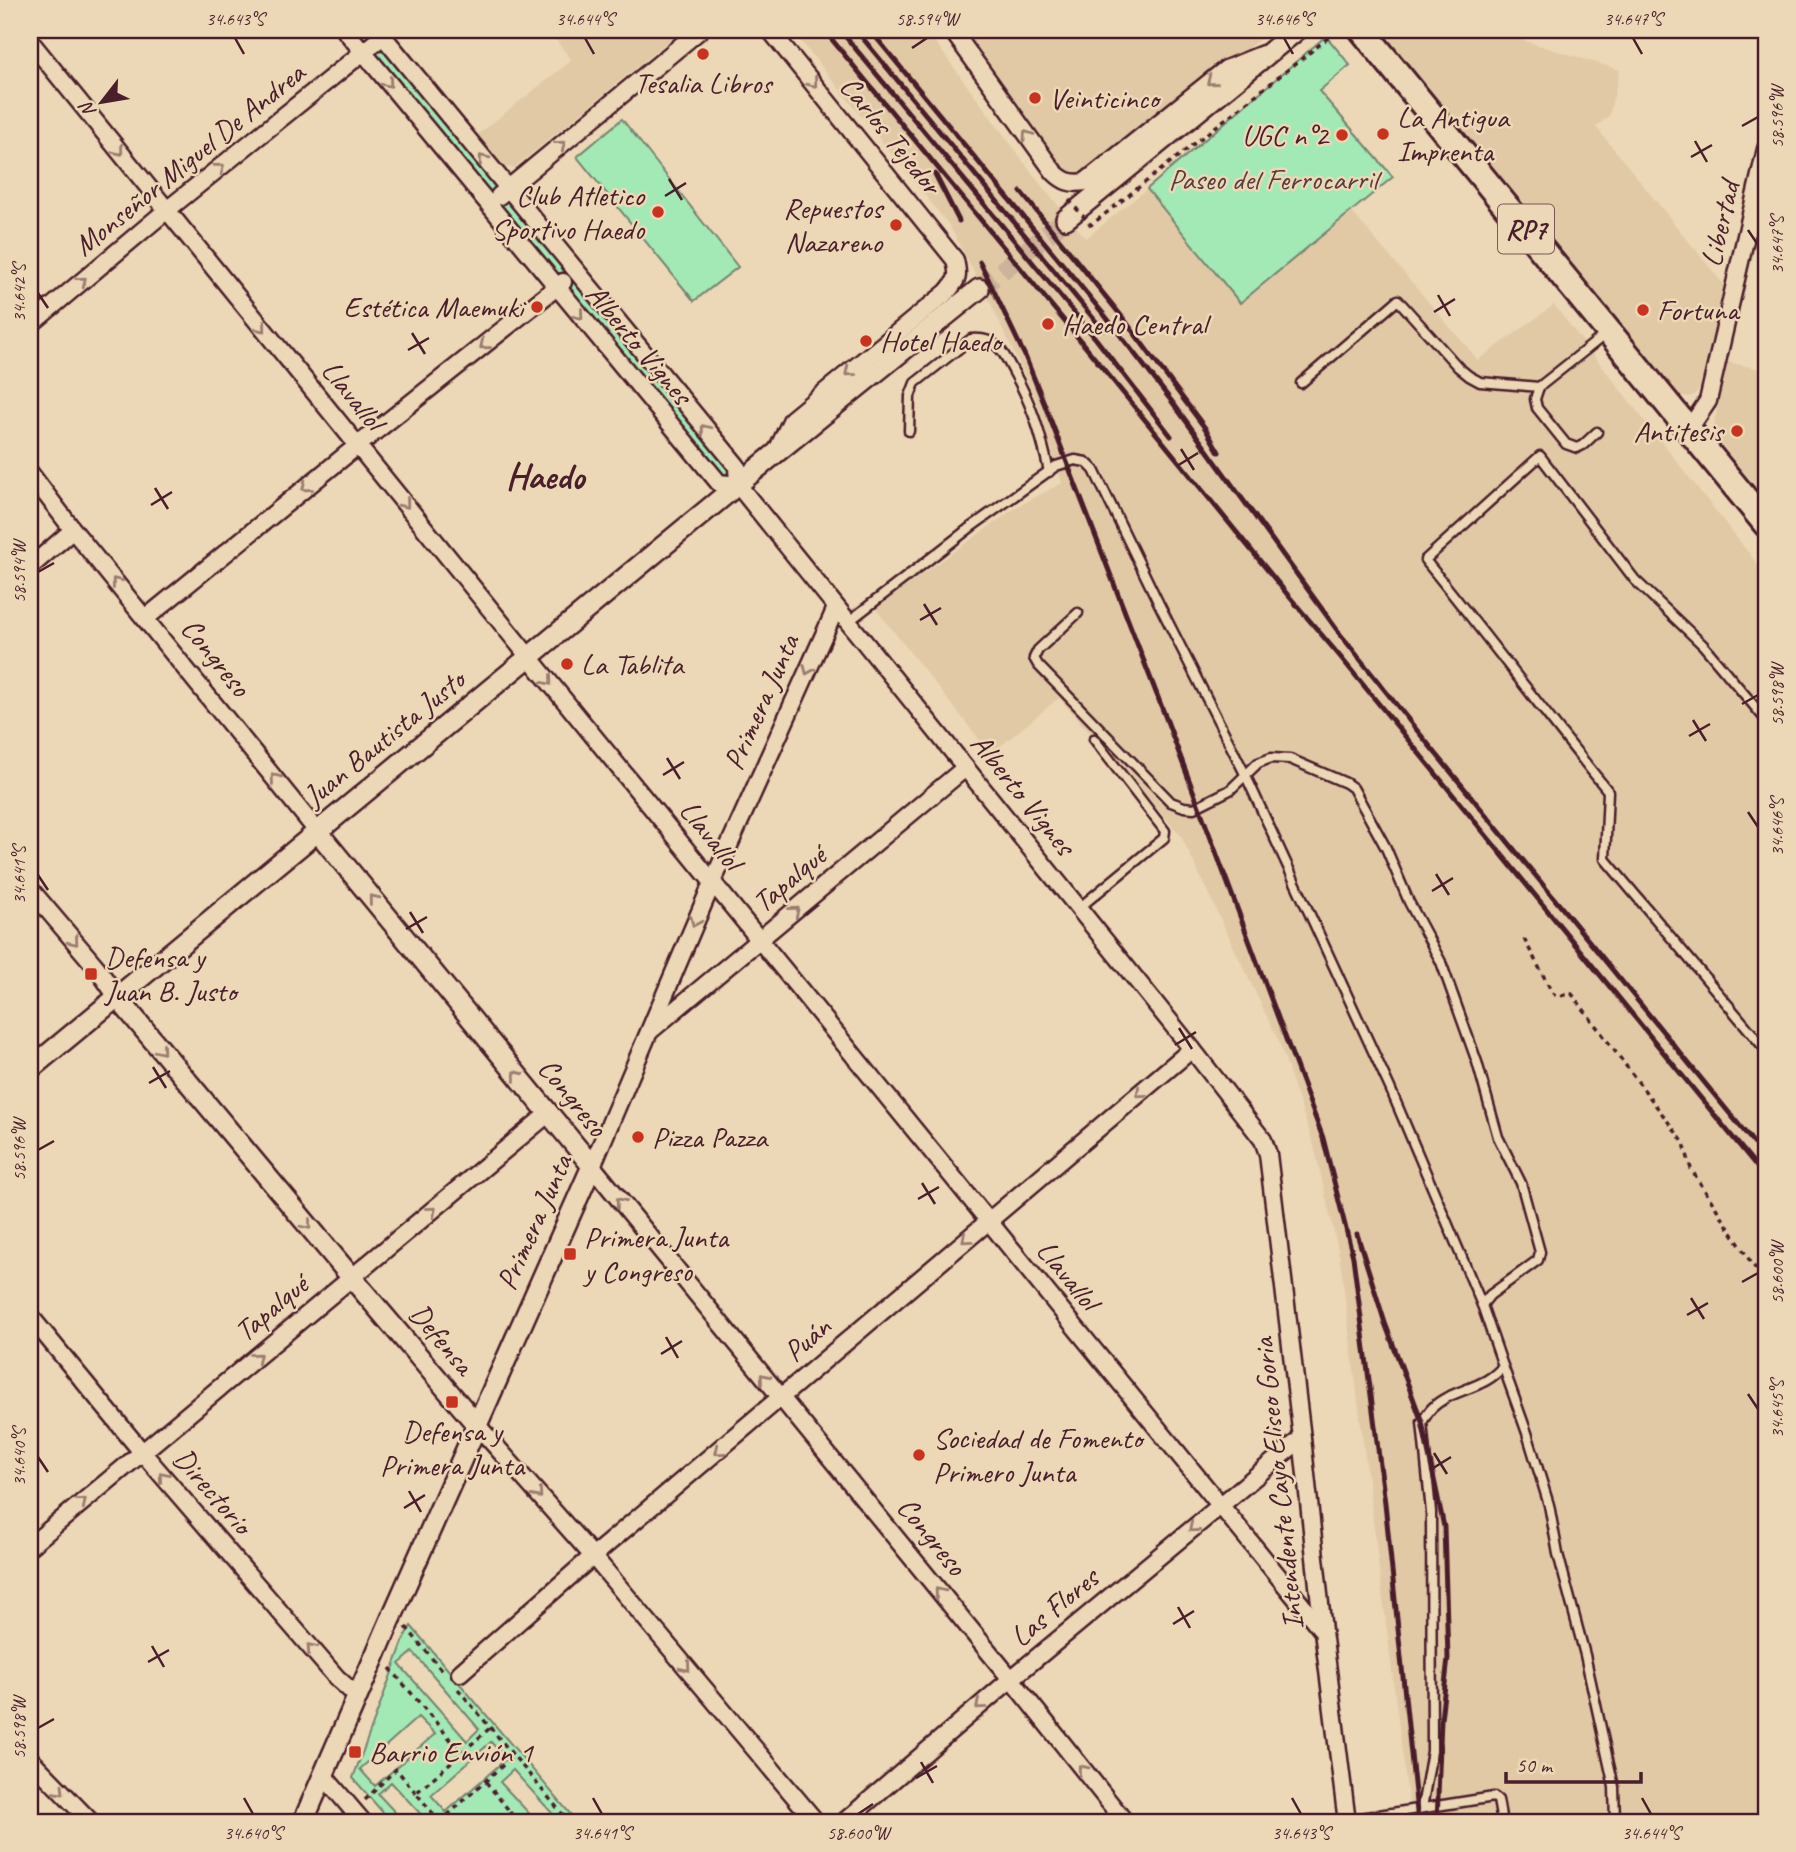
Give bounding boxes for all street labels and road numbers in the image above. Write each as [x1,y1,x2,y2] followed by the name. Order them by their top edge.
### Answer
[66,53,314,264] street label: Monseñor Miguel De Andrea
[832,68,952,204] street label: Carlos Tejedor
[1692,174,1749,270] street label: Libertad
[1498,204,1554,254] road number: RP7
[578,276,702,414] street label: Alberto Vignes
[313,352,396,441] street label: Llavallol
[173,610,260,705] street label: Congreso
[714,627,808,776] street label: Primera Junta
[294,659,475,816] street label: Juan Bautista Justo
[962,725,1085,865] street label: Alberto Vignes
[671,792,754,881] street label: Llavallol
[744,834,837,921] street label: Tapalqué
[530,1050,617,1145] street label: Congreso
[487,1147,581,1296] street label: Primera Junta
[1028,1232,1111,1321] street label: Llavallol
[226,1263,319,1350] street label: Tapalqué
[401,1295,485,1385] street label: Defensa
[775,1307,840,1370] street label: Puán
[1244,1334,1312,1632] street label: Intendente Cayo Eliseo Goria
[165,1440,263,1545] street label: Directorio
[889,1489,976,1584] street label: Congreso
[1002,1557,1108,1655] street label: Las Flores

